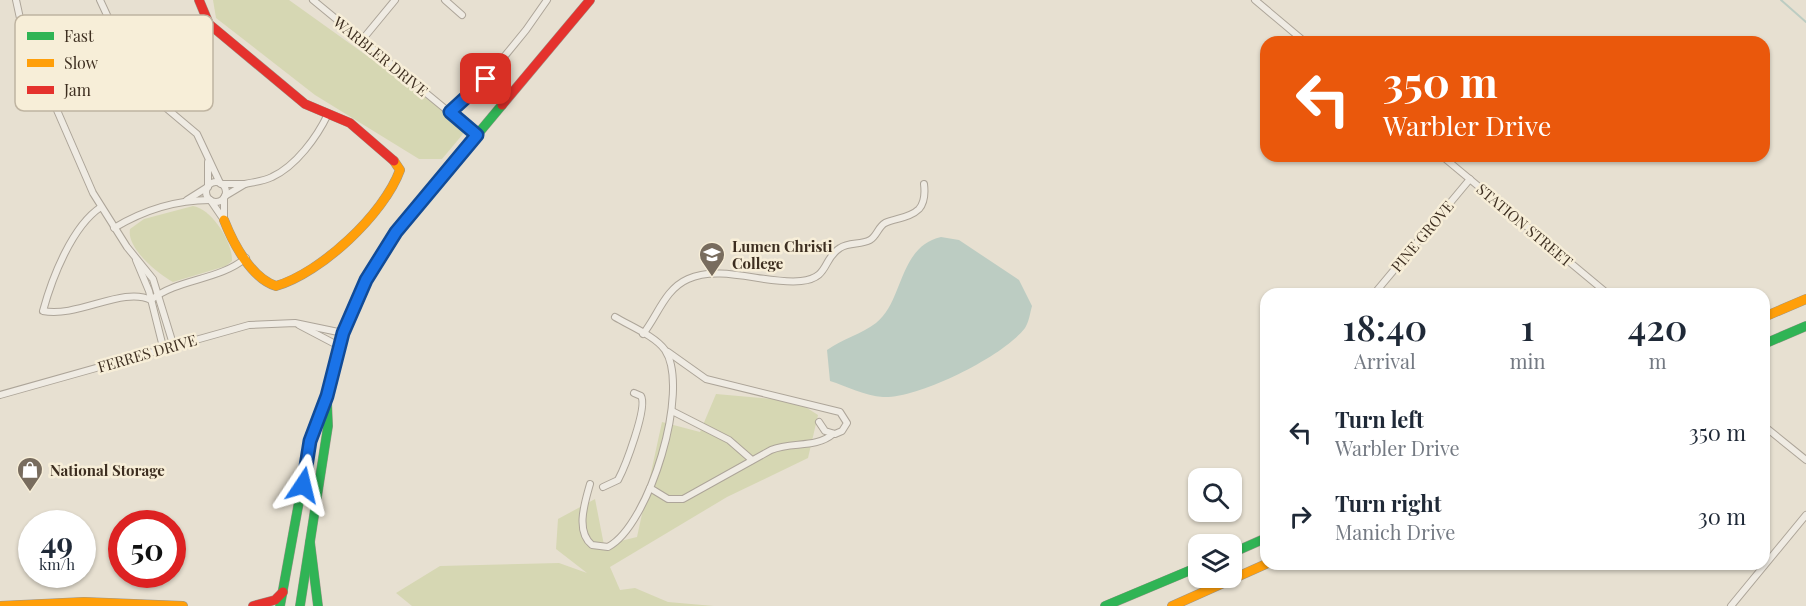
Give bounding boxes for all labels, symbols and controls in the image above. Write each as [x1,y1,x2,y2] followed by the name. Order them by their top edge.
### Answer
[329,11,432,100] street label: WARBLER DRIVE
[15,15,213,111] legend
[64,25,94,46] text: Fast
[64,52,99,73] text: Slow
[460,53,511,104] pin
[1383,53,1498,109] text: 350 m
[1284,60,1362,138] icon: left
[469,62,502,95] icon: arrive
[63,79,91,100] text: Jam
[1383,107,1551,143] text: Warbler Drive
[1473,179,1577,271] street label: STATION STREET
[1386,196,1458,276] street label: PINE GROVE
[732,236,833,273] place label: Lumen Christi College
[697,240,727,278] school or university icon: Lumen Christi College
[1343,302,1427,350] text: 18:40
[1521,302,1534,350] text: 1
[1628,302,1687,350] text: 420
[95,329,199,377] street label: FERRES DRIVE
[1354,347,1416,374] text: Arrival
[1510,347,1545,374] text: min
[1649,347,1667,374] text: m
[1335,404,1424,434] text: Turn left
[1284,416,1317,449] icon: left
[1689,417,1746,447] text: 350 m
[1335,434,1460,461] text: Warbler Drive
[271,453,335,517] position arrow
[15,455,45,493] shop icon: National Storage
[50,460,165,480] place label: National Storage
[1188,468,1242,588] map controls
[1188,468,1242,522] button: search
[1335,488,1441,518] text: Turn right
[1284,500,1317,533] icon: right
[1698,501,1746,531] text: 30 m
[108,510,186,588] speed limit sign: 50
[1335,518,1455,545] text: Manich Drive
[41,522,73,562] text: 49
[1188,534,1242,588] button: layers
[39,554,75,574] text: km/h

